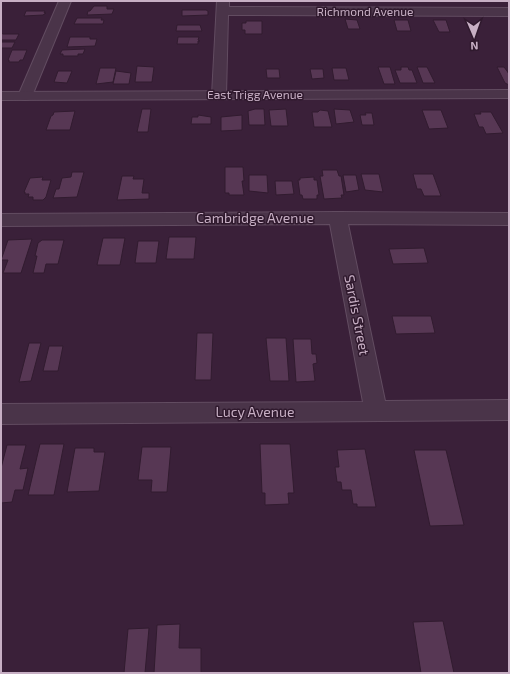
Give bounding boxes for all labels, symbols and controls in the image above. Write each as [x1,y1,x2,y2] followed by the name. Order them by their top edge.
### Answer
[316,4,414,18] street label: Richmond Avenue
[454,16,494,56] north arrow
[470,40,479,53] text: N
[207,87,303,101] street label: East Trigg Avenue
[196,209,314,226] street label: Cambridge Avenue
[341,273,374,357] street label: Sardis Street
[216,403,294,420] street label: Lucy Avenue

